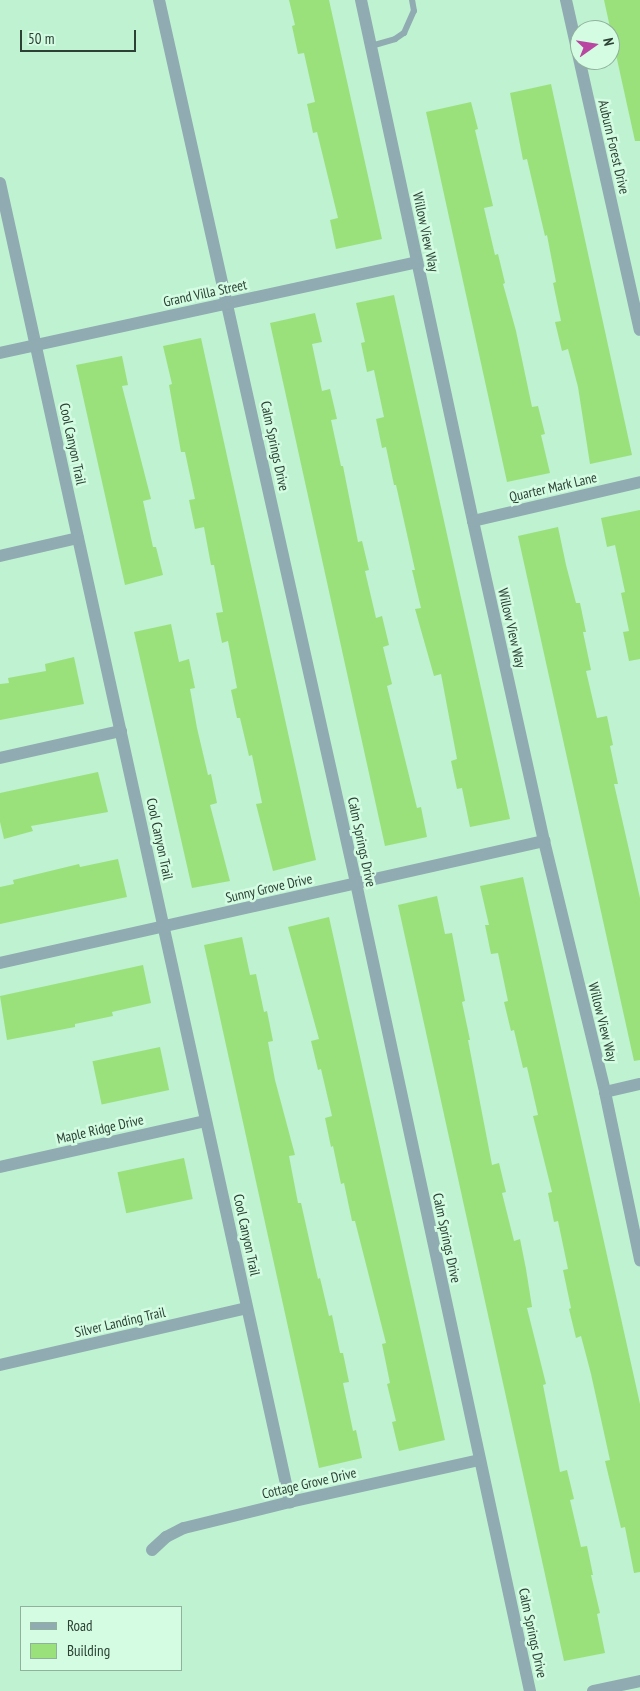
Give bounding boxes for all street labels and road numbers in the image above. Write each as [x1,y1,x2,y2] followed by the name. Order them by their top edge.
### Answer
[595,98,633,196] street label: Auburn Forest Drive
[409,190,443,274] street label: Willow View Way
[162,276,248,310] street label: Grand Villa Street
[257,400,293,492] street label: Calm Springs Drive
[56,401,90,487] street label: Cool Canyon Trail
[507,469,599,505] street label: Quarter Mark Lane
[495,586,529,670] street label: Willow View Way
[143,796,177,882] street label: Cool Canyon Trail
[344,796,380,888] street label: Calm Springs Drive
[224,870,314,906] street label: Sunny Grove Drive
[585,980,621,1064] street label: Willow View Way
[55,1111,145,1147] street label: Maple Ridge Drive
[230,1192,264,1278] street label: Cool Canyon Trail
[429,1192,465,1284] street label: Calm Springs Drive
[73,1303,167,1341] street label: Silver Landing Trail
[260,1464,358,1502] street label: Cottage Grove Drive
[515,1587,551,1679] street label: Calm Springs Drive

